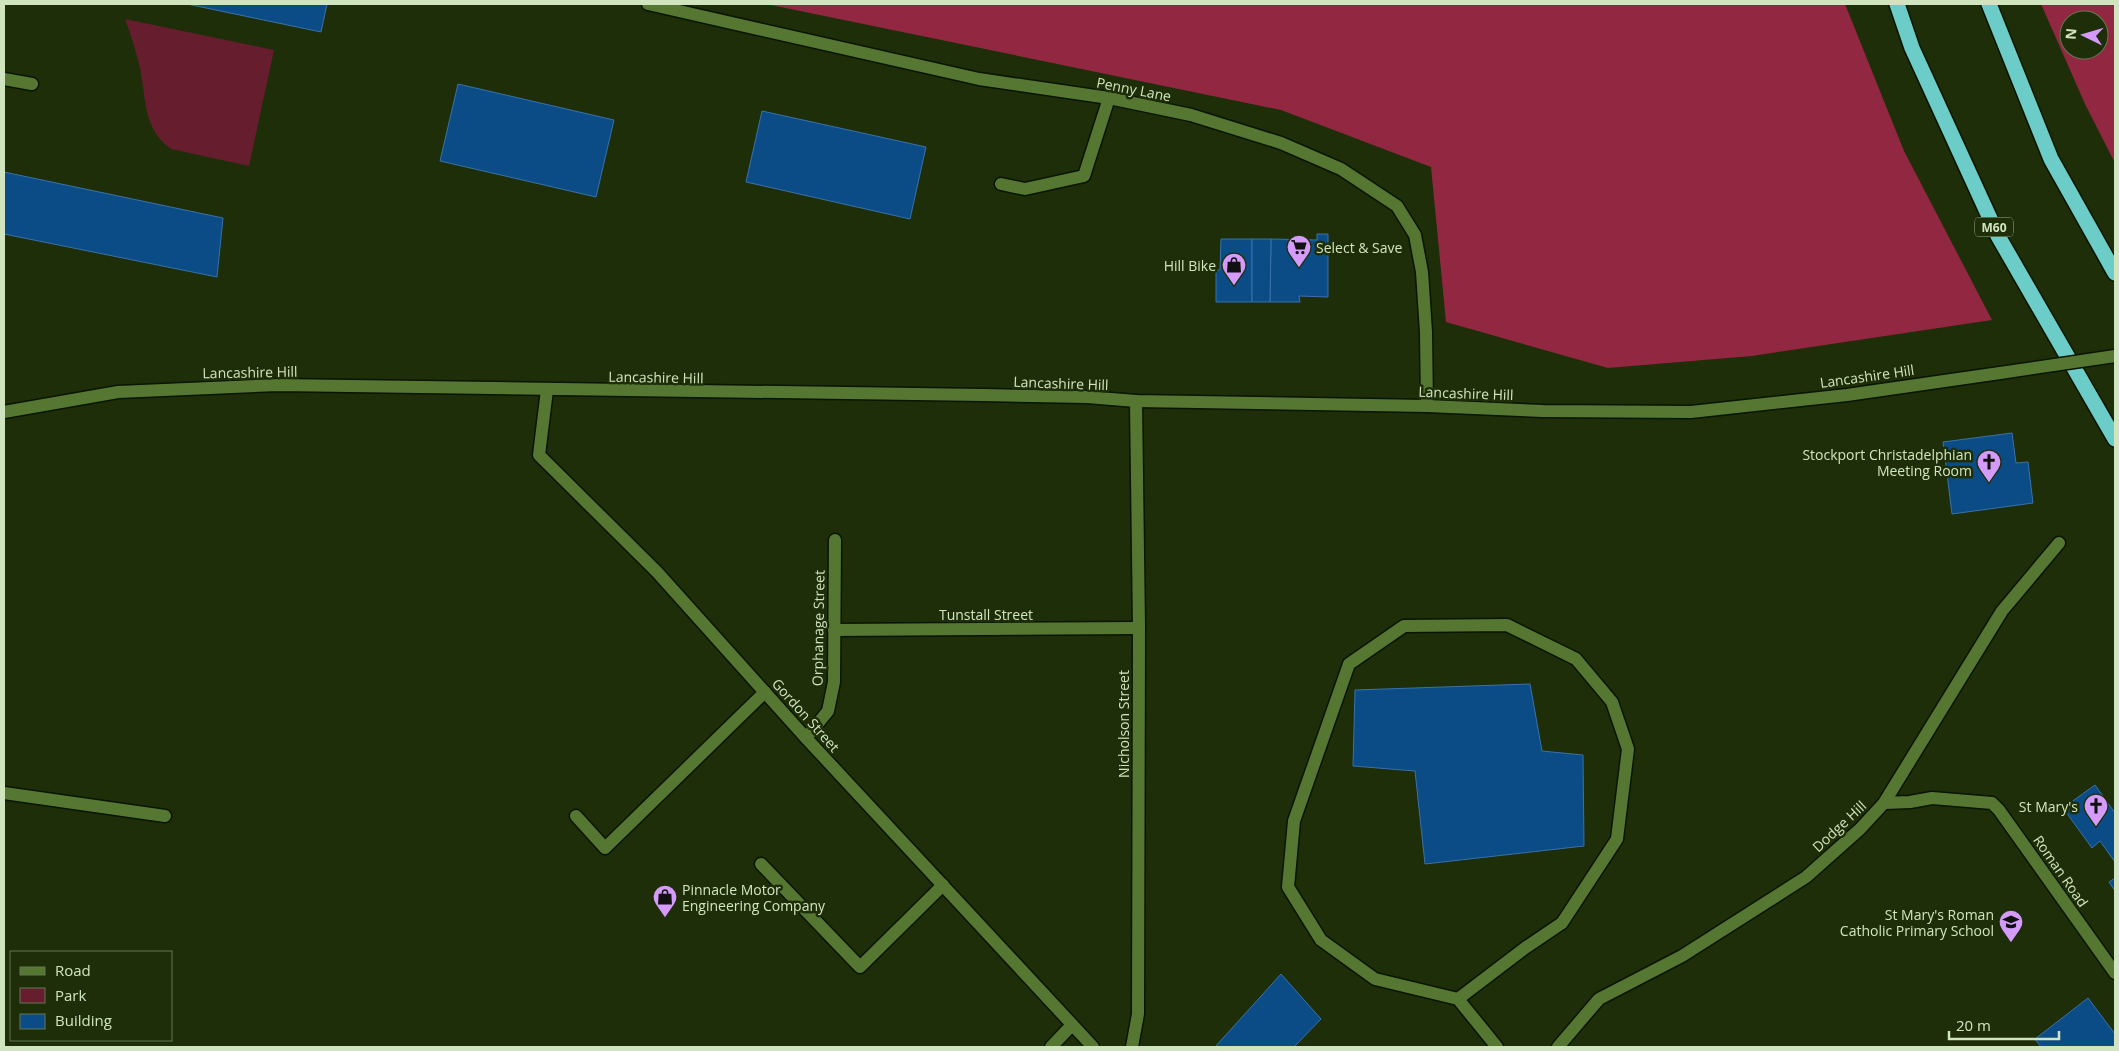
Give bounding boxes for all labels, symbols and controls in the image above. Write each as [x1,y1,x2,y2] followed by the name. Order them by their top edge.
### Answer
[2059,10,2109,60] north arrow
[2061,27,2081,40] text: N
[1095,72,1173,106] street label: Penny Lane
[1975,218,2013,236] road number: M60
[1286,234,1312,268] supermarket icon: Select & Save
[1316,238,1403,257] place label: Select & Save
[1221,252,1247,286] shop icon: Hill Bike
[1164,256,1216,275] place label: Hill Bike
[1819,360,1915,392] street label: Lancashire Hill
[202,362,298,382] street label: Lancashire Hill
[608,367,704,387] street label: Lancashire Hill
[1013,372,1109,394] street label: Lancashire Hill
[1418,382,1514,404] street label: Lancashire Hill
[1802,445,1972,480] place label: Stockport Christadelphian Meeting Room
[1976,449,2002,483] church icon: Stockport Christadelphian Meeting Room
[807,570,829,686] street label: Orphanage Street
[939,605,1033,624] street label: Tunstall Street
[1114,670,1133,778] street label: Nicholson Street
[768,674,844,756] street label: Gordon Street
[2083,793,2109,827] church icon: St Mary's
[1808,796,1870,856] street label: Dodge Hill
[2019,797,2078,816] place label: St Mary's
[2029,831,2093,911] street label: Roman Road
[682,880,826,915] place label: Pinnacle Motor Engineering Company
[652,884,678,918] shop icon: Pinnacle Motor Engineering Company
[1840,905,1994,940] place label: St Mary's Roman Catholic Primary School
[1998,909,2024,943] school or university icon: St Mary's Roman Catholic Primary School
[10,951,172,1041] legend
[55,960,91,980] text: Road
[55,985,86,1005] text: Park
[1949,1008,2059,1040] scale bar
[55,1010,112,1030] text: Building
[1956,1015,1991,1035] text: 20 m

